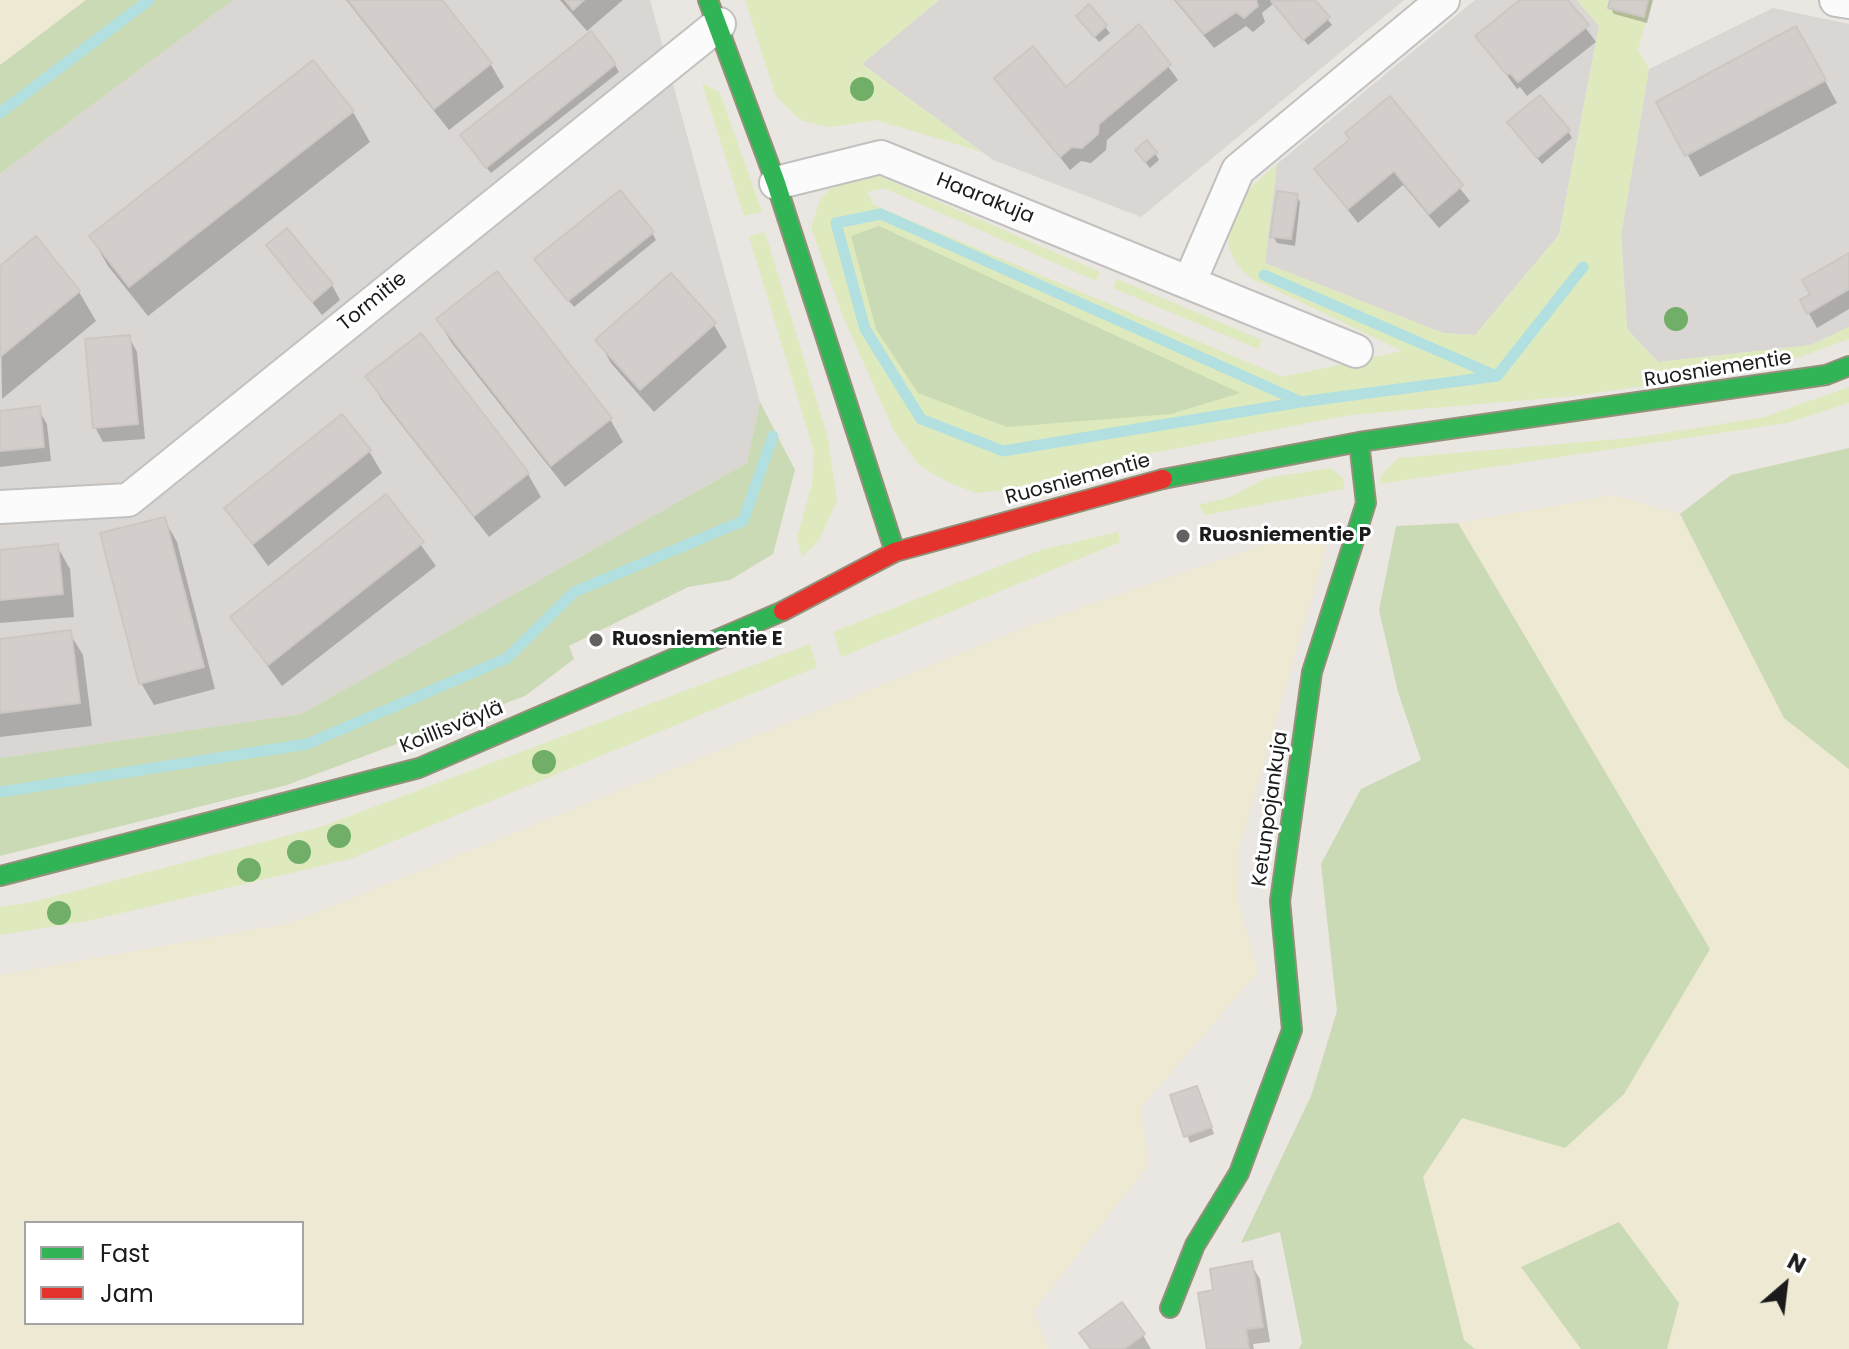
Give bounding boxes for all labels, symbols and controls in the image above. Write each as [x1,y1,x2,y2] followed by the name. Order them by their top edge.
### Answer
[933,168,1037,230] street label: Haarakuja
[334,267,412,337] street label: Tormitie
[1643,347,1793,393] street label: Ruosniementie
[1003,449,1153,511] street label: Ruosniementie
[1199,524,1371,548] place label: Ruosniementie P
[1174,527,1192,545] marker: Ruosniementie P
[612,628,782,652] place label: Ruosniementie E
[587,631,605,649] marker: Ruosniementie E
[397,696,507,760] street label: Koillisväylä
[1248,730,1294,888] street label: Ketunpojankuja
[24,1221,304,1325] legend
[100,1237,150,1270] text: Fast
[1745,1245,1825,1325] north arrow
[1782,1246,1811,1281] text: N
[100,1277,154,1310] text: Jam

